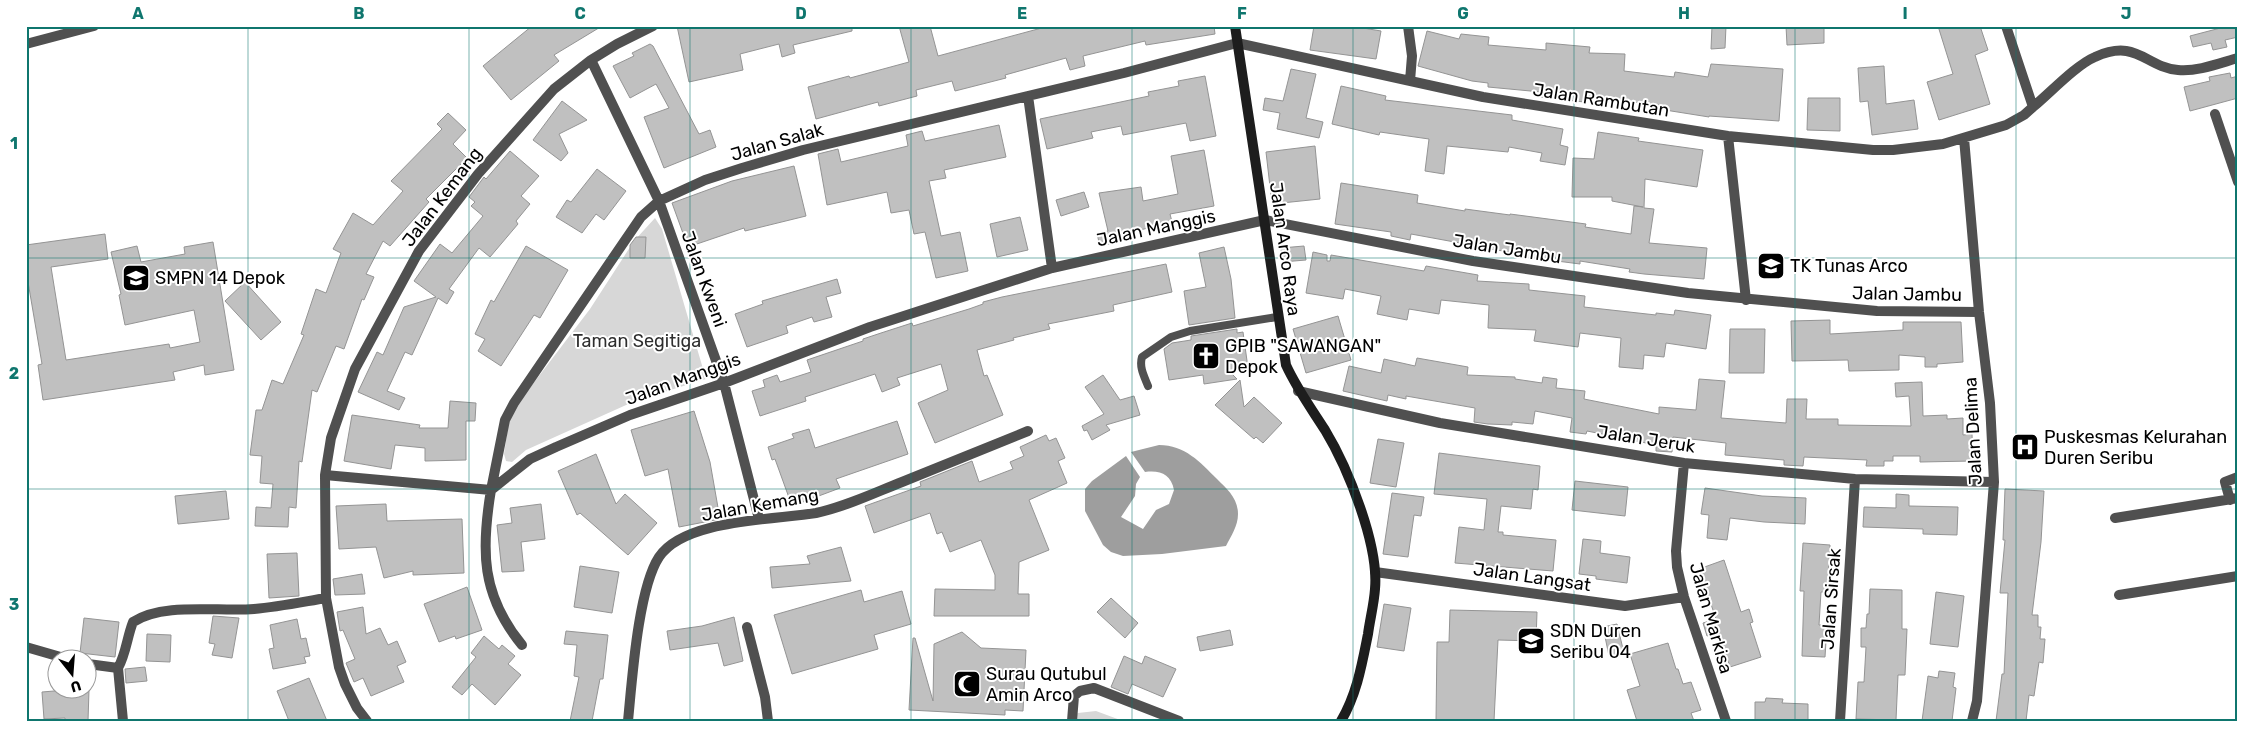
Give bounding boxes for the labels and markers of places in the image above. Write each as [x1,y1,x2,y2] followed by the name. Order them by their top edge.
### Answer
[1756,251,1786,281] school or university icon: TK Tunas Arco
[1790,255,1908,277] place label: TK Tunas Arco
[121,263,151,293] school or university icon: SMPN 14 Depok
[155,267,286,289] place label: SMPN 14 Depok
[1225,335,1381,378] place label: GPIB "SAWANGAN" Depok
[1191,341,1221,371] church icon: GPIB "SAWANGAN" Depok
[2044,426,2227,469] place label: Puskesmas Kelurahan Duren Seribu
[2010,432,2040,462] hospital icon: Puskesmas Kelurahan Duren Seribu
[1550,620,1641,663] place label: SDN Duren Seribu 04
[1516,626,1546,656] school or university icon: SDN Duren Seribu 04
[986,663,1107,706] place label: Surau Qutubul Amin Arco
[952,669,982,699] mosque icon: Surau Qutubul Amin Arco

